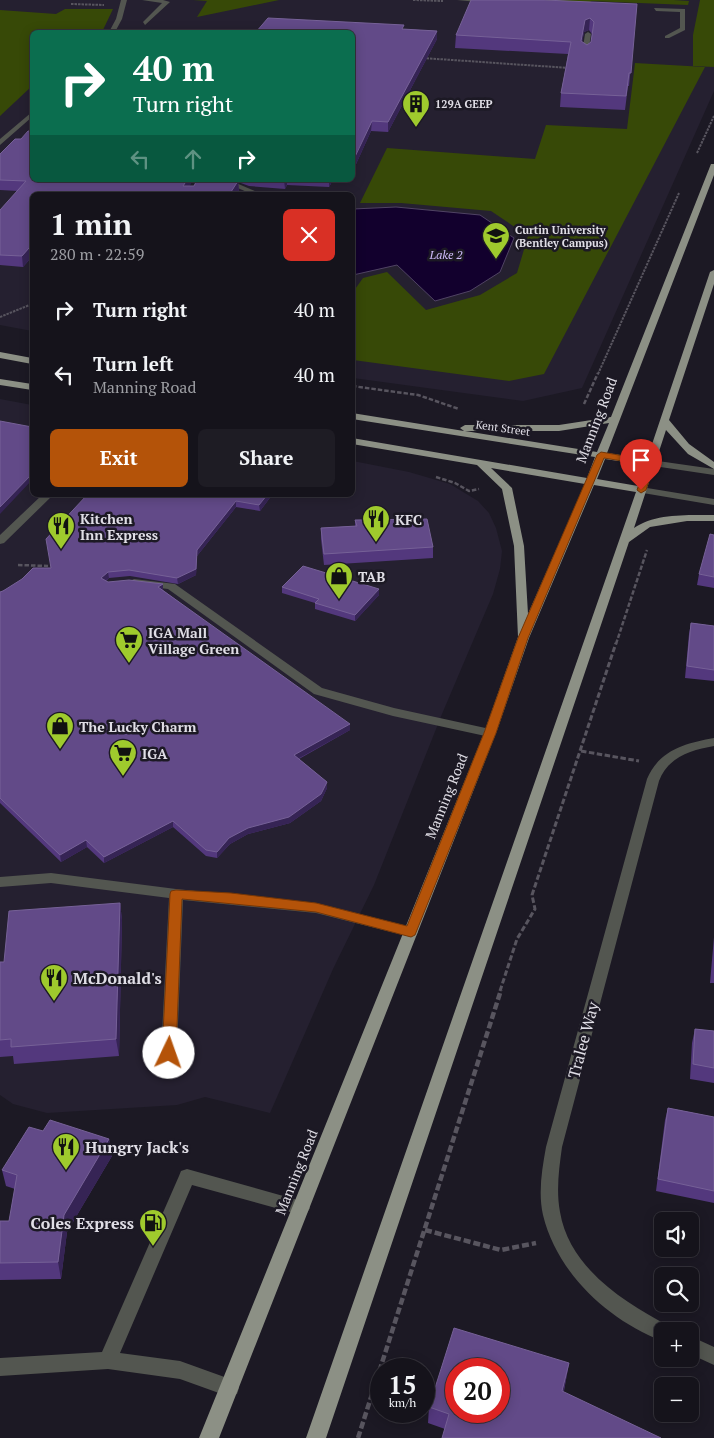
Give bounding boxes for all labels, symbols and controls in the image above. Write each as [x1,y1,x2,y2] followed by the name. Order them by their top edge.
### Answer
[133,45,214,91] text: 40 m
[50,50,115,115] icon: right
[133,89,233,118] text: Turn right
[401,89,431,128] building icon: 129A GEEP
[435,97,493,111] place label: 129A GEEP
[126,145,154,173] icon: left
[179,145,207,173] icon: ahead
[232,145,260,173] icon: right
[50,204,132,244] text: 1 min
[283,209,335,261] button: close
[481,221,511,260] school or university icon: Curtin University (Bentley Campus)
[515,223,608,250] place label: Curtin University (Bentley Campus)
[50,243,144,265] text: 280 m · 22:59
[428,247,463,262] water label: Lake 2
[50,296,78,324] icon: right
[93,297,187,322] text: Turn right
[294,297,335,322] text: 40 m
[93,351,174,376] text: Turn left
[50,361,78,389] icon: left
[294,362,335,387] text: 40 m
[571,374,621,466] street label: Manning Road
[93,376,196,398] text: Manning Road
[475,417,531,439] street label: Kent Street
[50,429,188,487] button: Exit
[198,429,335,487] button: Share
[620,439,662,490] pin
[627,446,655,474] icon: arrive
[361,504,391,543] restaurant icon: KFC
[80,509,158,544] place label: Kitchen Inn Express
[395,510,422,529] place label: KFC
[46,511,76,550] restaurant icon: Kitchen Inn Express
[324,561,354,600] shop icon: TAB
[358,567,385,586] place label: TAB
[148,623,239,658] place label: IGA Mall Village Green
[114,625,144,664] supermarket icon: IGA Mall Village Green
[45,711,75,750] shop icon: The Lucky Charm
[79,717,196,736] place label: The Lucky Charm
[108,738,138,777] supermarket icon: IGA
[142,744,168,763] place label: IGA
[420,750,472,841] street label: Manning Road
[39,963,69,1002] restaurant icon: McDonald's
[73,967,162,989] place label: McDonald's
[562,998,604,1081] street label: Tralee Way
[142,1026,194,1078] position arrow
[270,1126,322,1217] street label: Manning Road
[51,1132,81,1171] restaurant icon: Hungry Jack's
[85,1136,189,1158] place label: Hungry Jack's
[138,1208,168,1247] fuel station icon: Coles Express
[31,1212,134,1234] place label: Coles Express
[654,1212,699,1422] map controls
[654,1212,699,1257] button: sound
[654,1267,699,1312] button: search
[654,1322,699,1367] button: +
[445,1358,510,1423] speed limit sign: 20
[388,1368,417,1401] text: 15
[654,1377,699,1422] button: −
[389,1395,416,1410] text: km/h

